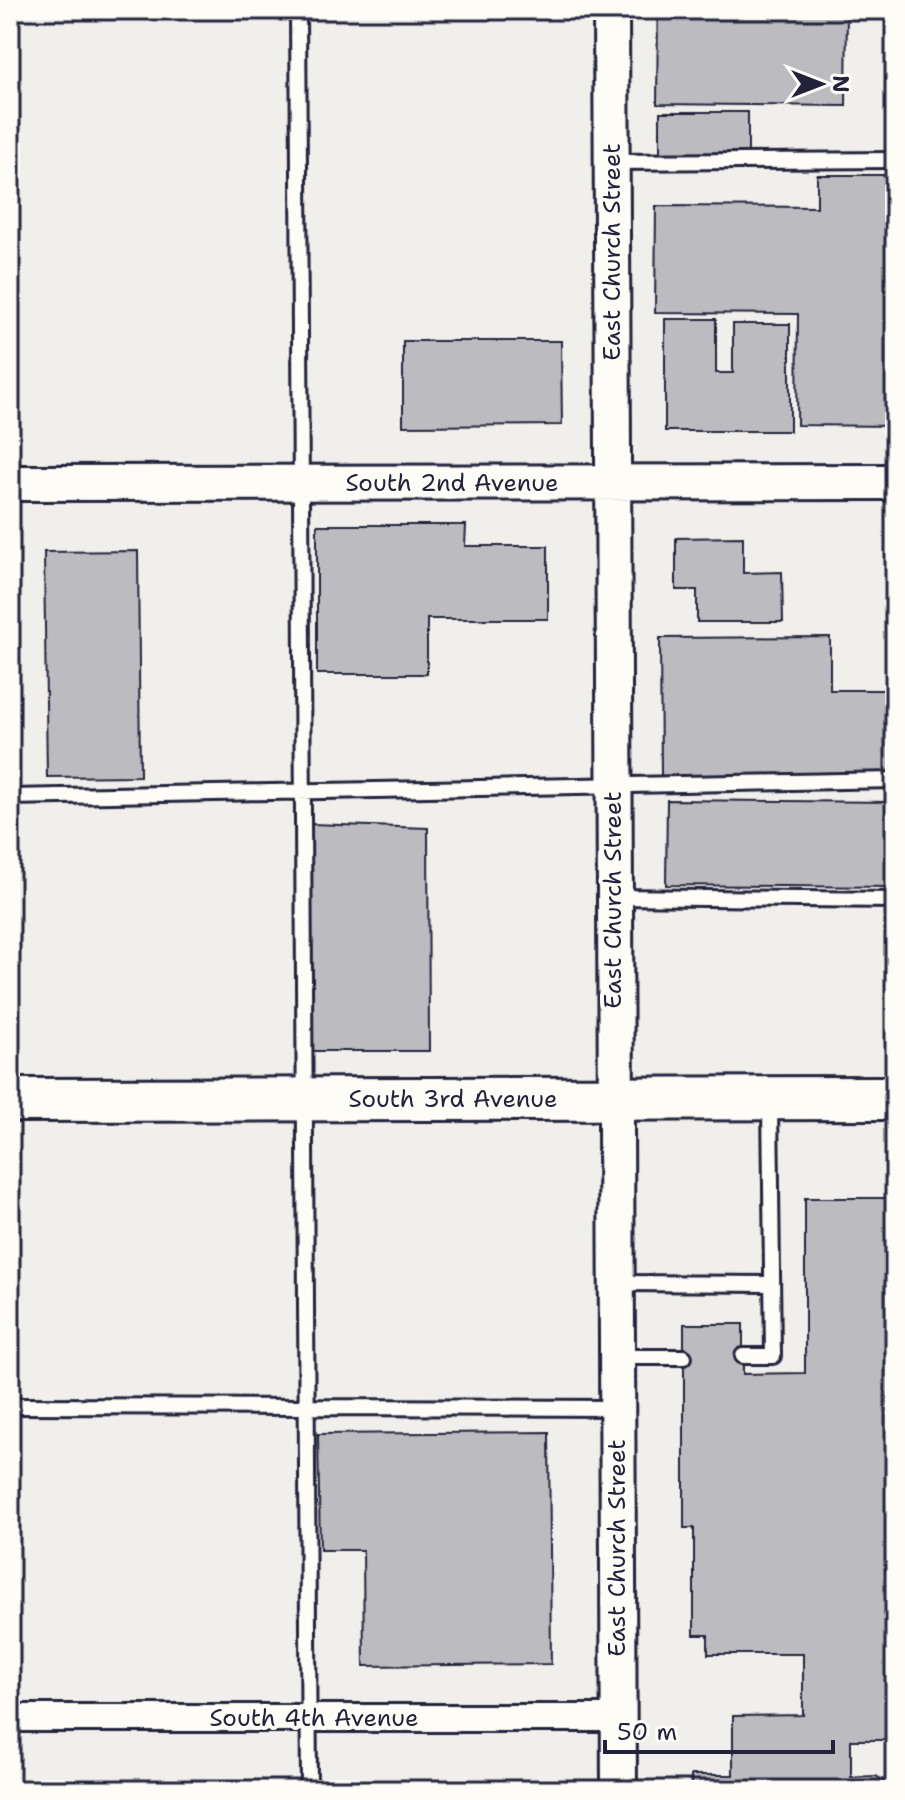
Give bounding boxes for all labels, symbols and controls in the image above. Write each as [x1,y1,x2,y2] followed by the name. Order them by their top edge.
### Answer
[781,44,861,124] north arrow
[826,75,855,93] text: N
[596,143,628,361] street label: East Church Street
[345,467,559,499] street label: South 2nd Avenue
[597,791,629,1009] street label: East Church Street
[348,1083,558,1115] street label: South 3rd Avenue
[601,1439,633,1657] street label: East Church Street
[209,1702,419,1734] street label: South 4th Avenue
[605,1704,833,1754] scale bar
[617,1716,677,1748] text: 50 m

